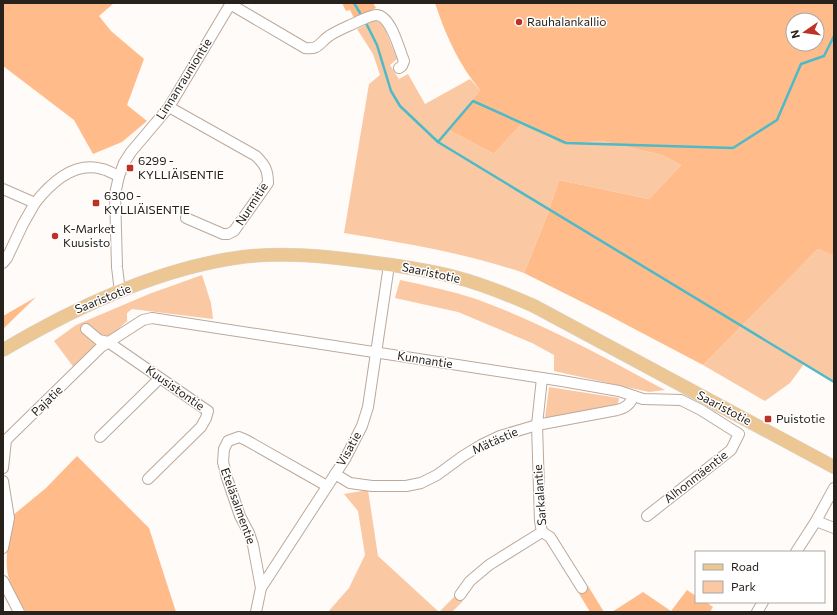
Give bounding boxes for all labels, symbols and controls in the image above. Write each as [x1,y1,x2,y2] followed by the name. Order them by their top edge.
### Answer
[785,12,825,52] north arrow
[527,14,606,28] place label: Rauhalankallio
[514,17,524,27] marker: Rauhalankallio
[788,29,802,40] text: N
[153,35,214,122] street label: Linnanrauniontie
[138,153,224,181] place label: 6299 - KYLLIÄISENTIE
[125,163,135,173] marker: 6299 - KYLLIÄISENTIE
[232,179,270,228] street label: Nurmitie
[104,188,190,216] place label: 6300 - KYLLIÄISENTIE
[91,198,101,208] marker: 6300 - KYLLIÄISENTIE
[63,221,115,249] place label: K-Market Kuusisto
[50,231,60,241] marker: K-Market Kuusisto
[401,259,462,285] street label: Saaristotie
[73,281,133,316] street label: Saaristotie
[396,348,454,370] street label: Kunnantie
[144,362,208,413] street label: Kuusistontie
[28,382,65,418] street label: Pajatie
[695,387,754,427] street label: Saaristotie
[776,411,825,425] place label: Puistotie
[763,414,773,424] marker: Puistotie
[470,424,520,456] street label: Mätästie
[333,429,363,468] street label: Visatie
[661,447,730,505] street label: Alhonmäentie
[530,464,548,526] street label: Sarkalantie
[219,466,259,546] street label: Eteläsalmentie
[695,551,825,603] legend
[731,559,759,573] text: Road
[731,579,757,593] text: Park

